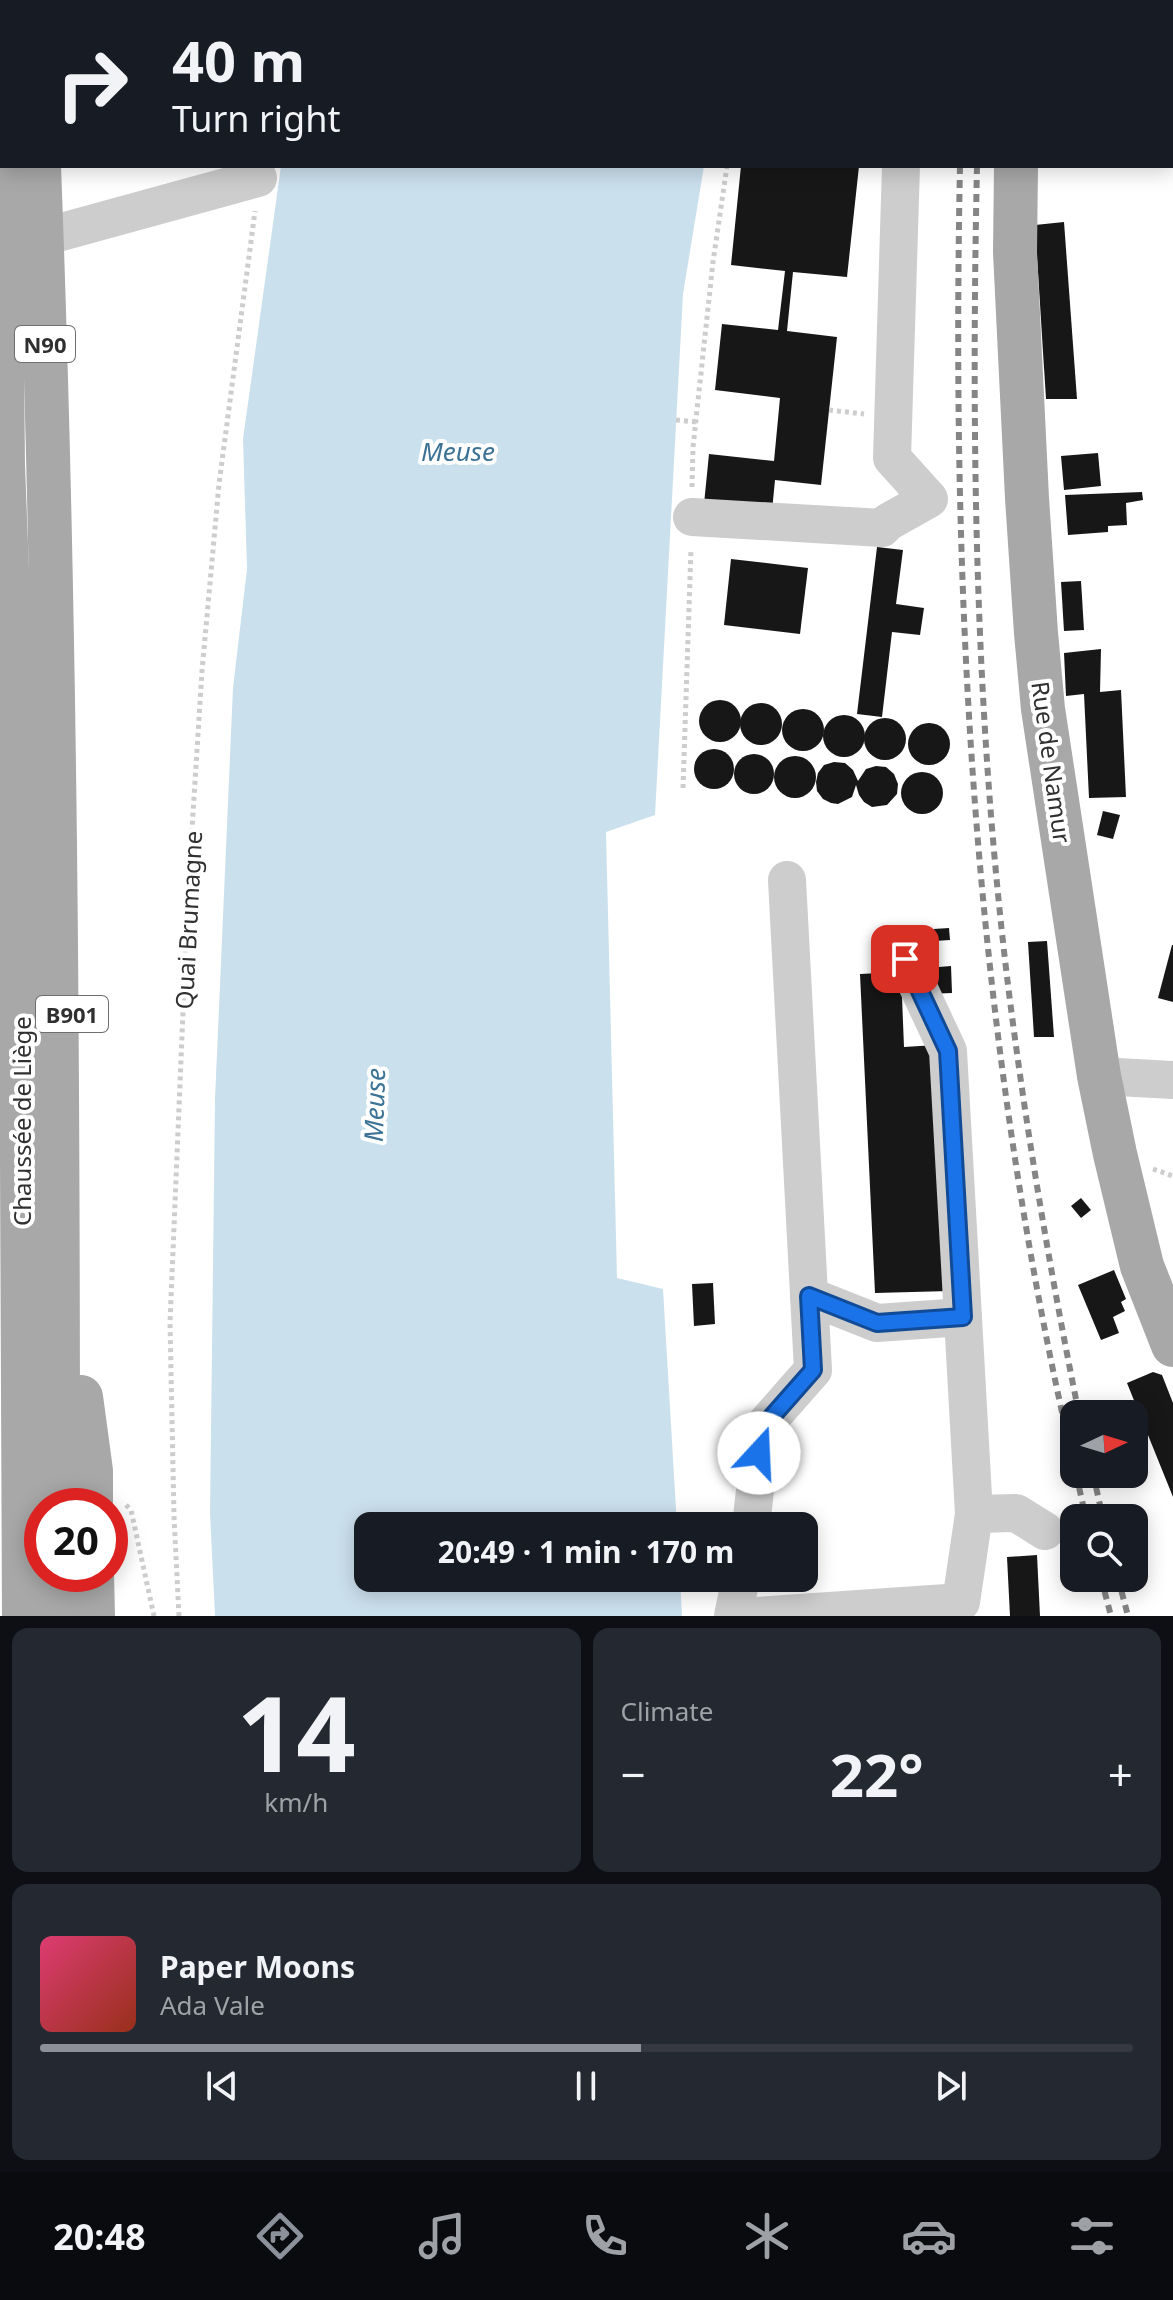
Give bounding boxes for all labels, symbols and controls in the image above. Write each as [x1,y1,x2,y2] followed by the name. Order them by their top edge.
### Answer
[172,22,305,98] text: 40 m
[40,32,144,136] icon: right
[172,94,340,143] text: Turn right
[15,326,75,362] road number: N90
[421,433,495,469] water label: Meuse
[1024,679,1080,845] street label: Rue de Namur
[167,830,209,1010] street label: Quai Brumagne
[871,925,939,993] pin
[883,937,927,981] icon: arrive
[36,996,108,1032] road number: B901
[5,1016,38,1226] street label: Chaussée de Liège
[355,1067,393,1143] water label: Meuse
[1060,1400,1148,1488] north arrow
[1060,1400,1148,1592] map controls
[717,1411,801,1495] position arrow
[24,1488,128,1592] speed limit sign: 20
[1060,1504,1148,1592] button: search
[438,1531,734,1572] text: 20:49 · 1 min · 170 m
[237,1661,356,1802] text: 14
[621,1693,713,1729] text: Climate
[830,1733,924,1815] text: 22°
[621,1744,646,1804] text: −
[1108,1744,1133,1804] text: +
[264,1784,328,1820] text: km/h
[160,1946,355,1987] text: Paper Moons
[160,1987,265,2023] text: Ada Vale
[200,2064,244,2108] icon: previous
[564,2064,608,2108] icon: pause
[929,2064,973,2108] icon: next
[252,2208,308,2264] icon: directions
[414,2208,470,2264] icon: music
[577,2208,633,2264] icon: phone
[739,2208,795,2264] icon: climate
[901,2208,957,2264] icon: car
[1064,2208,1120,2264] icon: filters
[53,2212,146,2261] text: 20:48

